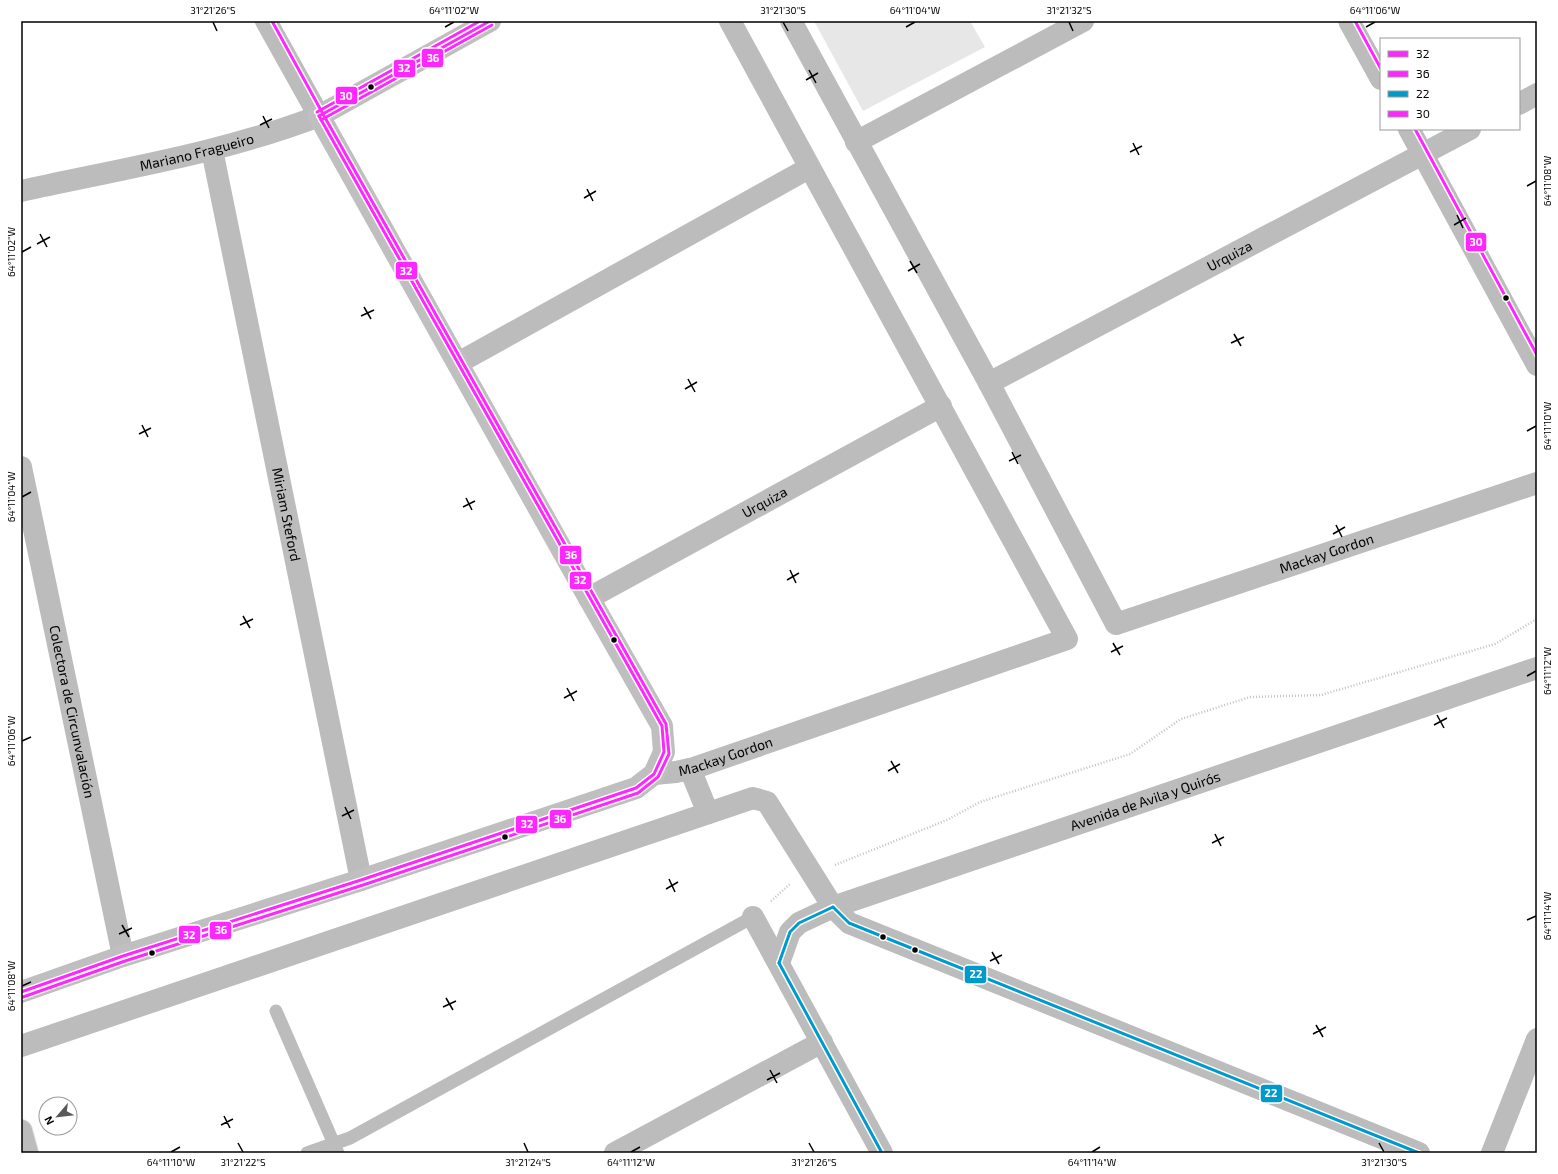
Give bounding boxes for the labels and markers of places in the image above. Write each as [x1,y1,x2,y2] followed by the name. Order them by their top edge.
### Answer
[366,82,376,92] unlabelled marker
[1501,293,1511,303] unlabelled marker
[609,635,619,645] unlabelled marker
[500,832,510,842] unlabelled marker
[878,932,888,942] unlabelled marker
[910,945,920,955] unlabelled marker
[147,948,157,958] unlabelled marker

